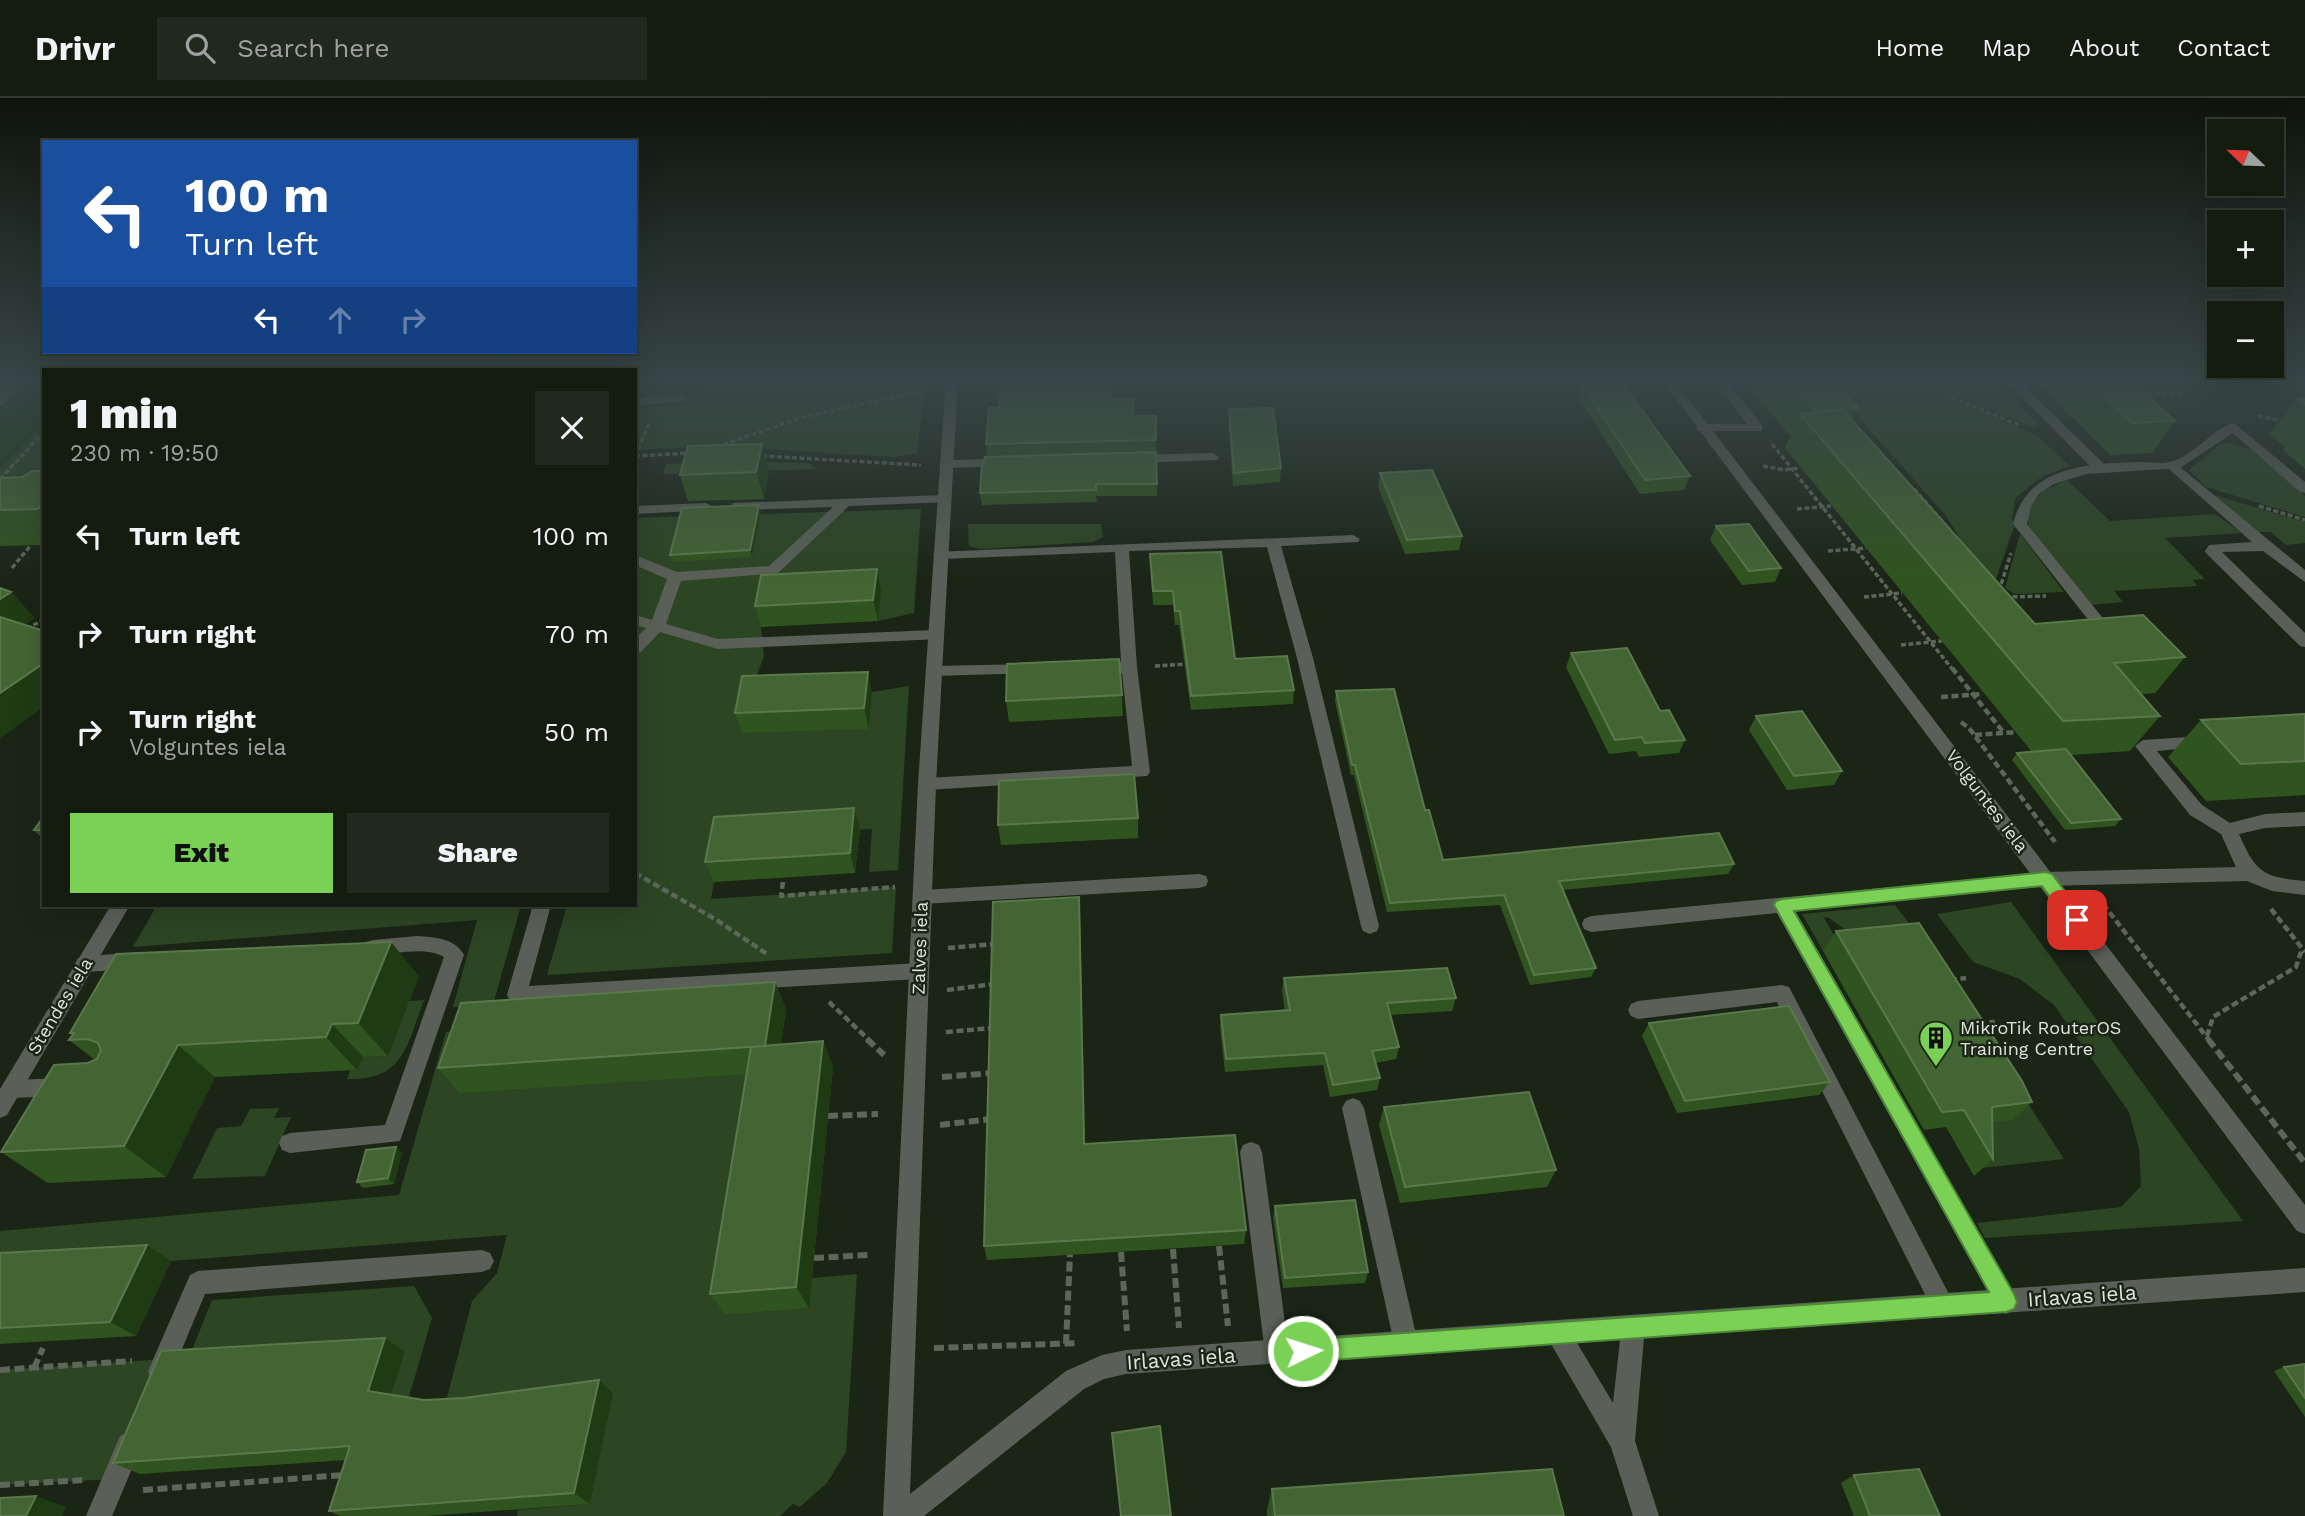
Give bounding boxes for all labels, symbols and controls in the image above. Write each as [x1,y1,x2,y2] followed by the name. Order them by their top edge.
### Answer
[157,17,647,80] search box
[35,29,115,68] text: Drivr
[181,29,219,67] icon: search
[237,33,390,63] text: Search here
[1876,34,1944,62] text: Home
[1982,34,2031,62] text: Map
[2069,34,2139,62] text: About
[2177,34,2270,62] text: Contact
[2207,119,2284,196] north arrow
[2207,119,2284,378] map controls
[185,166,329,224] text: 100 m
[70,168,161,259] icon: left
[2207,210,2284,287] button: +
[185,225,318,263] text: Turn left
[248,301,286,339] icon: left
[321,301,359,339] icon: ahead
[394,301,432,339] icon: right
[2207,301,2284,378] button: −
[70,389,178,438] text: 1 min
[535,391,609,465] button: close
[70,440,219,467] text: 230 m · 19:50
[70,517,108,555] icon: left
[129,521,240,551] text: Turn left
[533,521,609,551] text: 100 m
[70,615,108,653] icon: right
[129,619,256,649] text: Turn right
[545,619,609,649] text: 70 m
[129,704,256,734] text: Turn right
[70,713,108,751] icon: right
[544,717,609,747] text: 50 m
[129,734,287,761] text: Volguntes iela
[1942,745,2033,856] street label: Volguntes iela
[70,813,333,893] button: Exit
[347,813,609,893] button: Share
[2047,890,2107,950] pin
[907,901,932,995] street label: Zalves iela
[2058,901,2096,939] icon: arrive
[23,954,97,1058] street label: Stendes iela
[1960,1017,2121,1059] place label: MikroTik RouterOS Training Centre
[1917,1019,1955,1068] building icon: MikroTik RouterOS Training Centre
[2027,1279,2138,1312] street label: Irlavas iela
[1266,1314,1340,1388] position arrow
[1126,1342,1237,1375] street label: Irlavas iela

